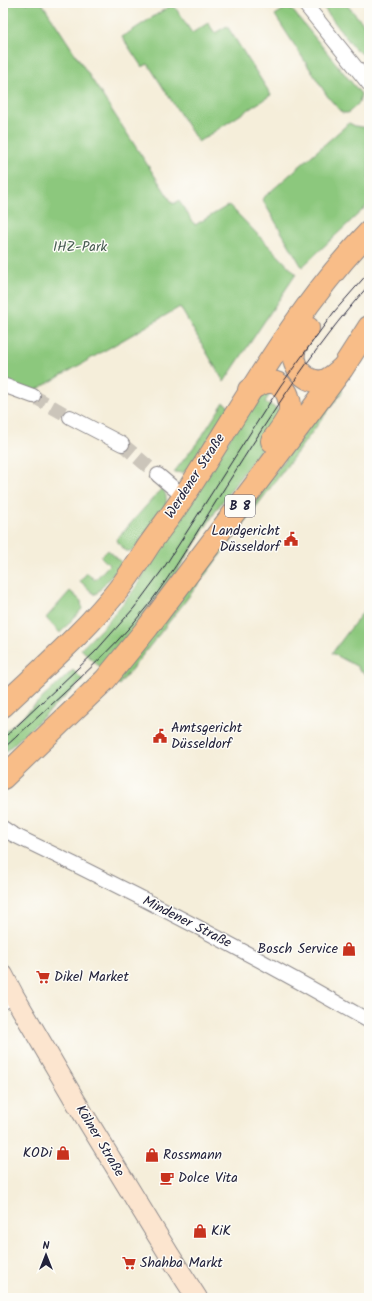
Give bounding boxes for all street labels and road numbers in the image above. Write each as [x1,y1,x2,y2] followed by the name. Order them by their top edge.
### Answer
[159,428,231,523] street label: Werdener Straße
[225,495,255,517] road number: B 8
[138,890,236,954] street label: Mindener Straße
[70,1101,131,1182] street label: Kölner Straße

